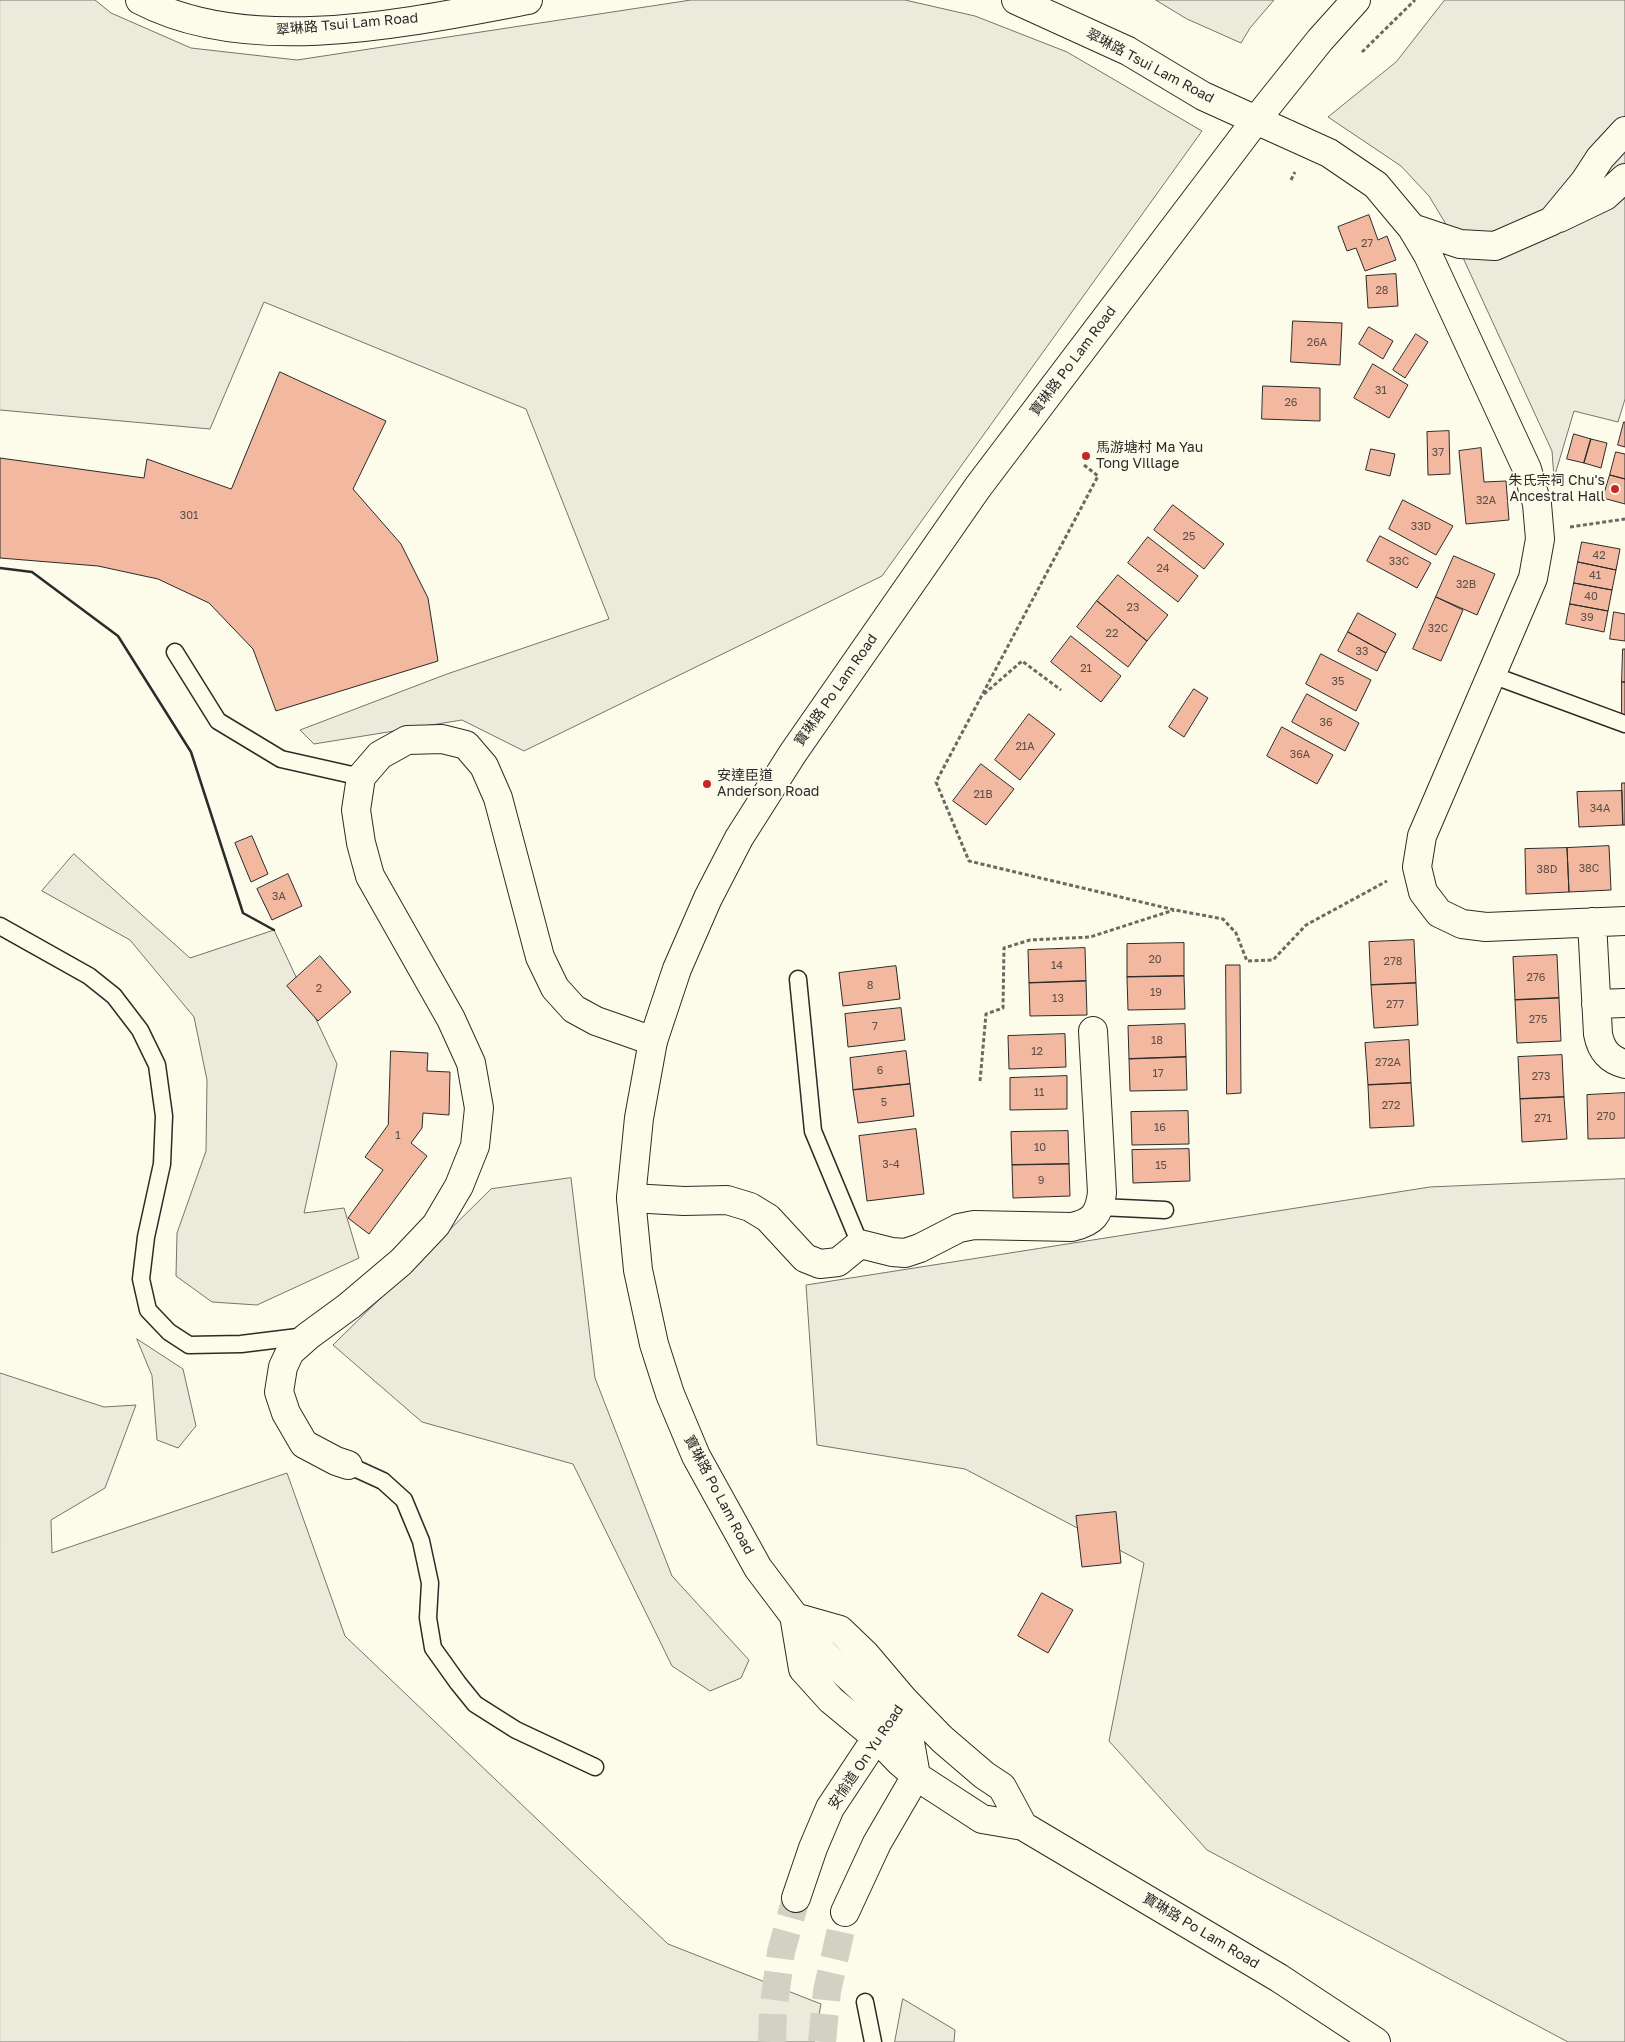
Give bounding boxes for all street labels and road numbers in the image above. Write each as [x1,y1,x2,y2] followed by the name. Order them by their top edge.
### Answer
[275,9,419,39] street label: 翠琳路 Tsui Lam Road
[1083,25,1217,107] street label: 翠琳路 Tsui Lam Road
[1026,303,1120,419] street label: 寶琳路 Po Lam Road
[791,631,881,749] street label: 寶琳路 Po Lam Road
[680,1432,758,1558] street label: 寶琳路 Po Lam Road
[825,1702,907,1812] street label: 安愉道 On Yu Road
[1140,1890,1262,1972] street label: 寶琳路 Po Lam Road

